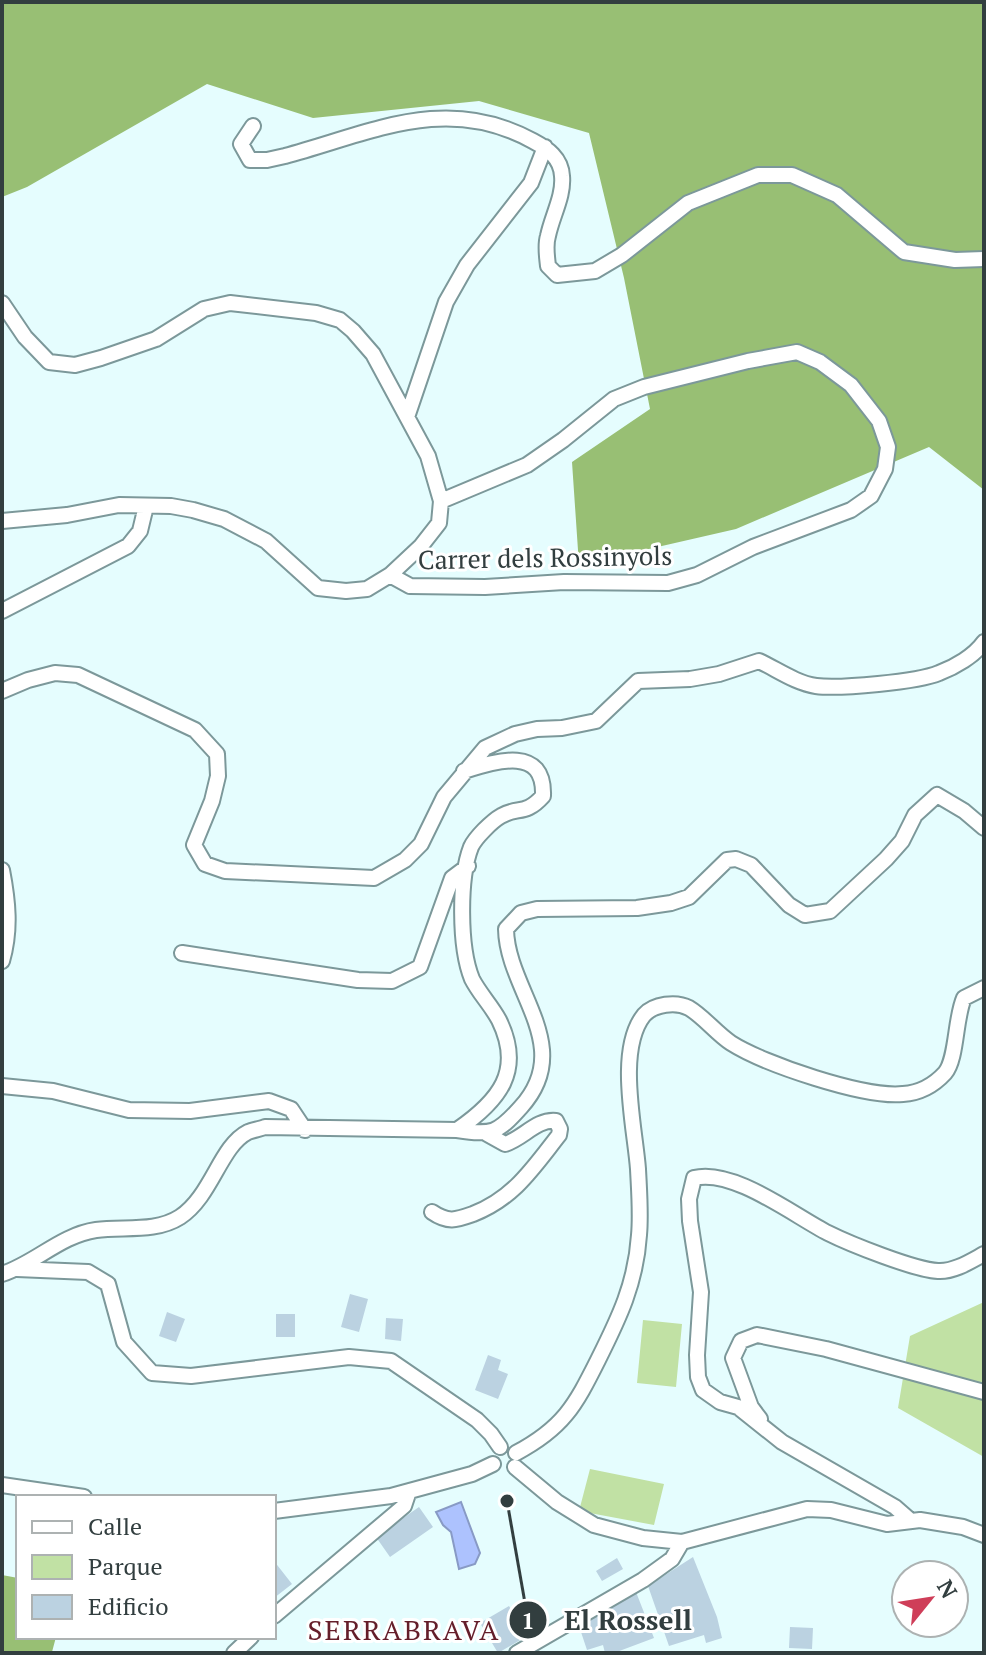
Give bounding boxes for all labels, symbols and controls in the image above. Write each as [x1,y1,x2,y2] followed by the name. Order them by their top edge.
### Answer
[417,538,673,576] street label: Carrer dels Rossinyols
[16,1495,276,1639] legend
[88,1510,142,1542] text: Calle
[88,1550,163,1582] text: Parque
[890,1559,970,1639] north arrow
[931,1574,965,1603] text: N
[88,1590,169,1622] text: Edificio
[508,1594,708,1646] callout: El Rossell
[564,1601,692,1638] text: El Rossell
[521,1604,535,1636] text: 1
[308,1611,500,1648] district label: SERRABRAVA

